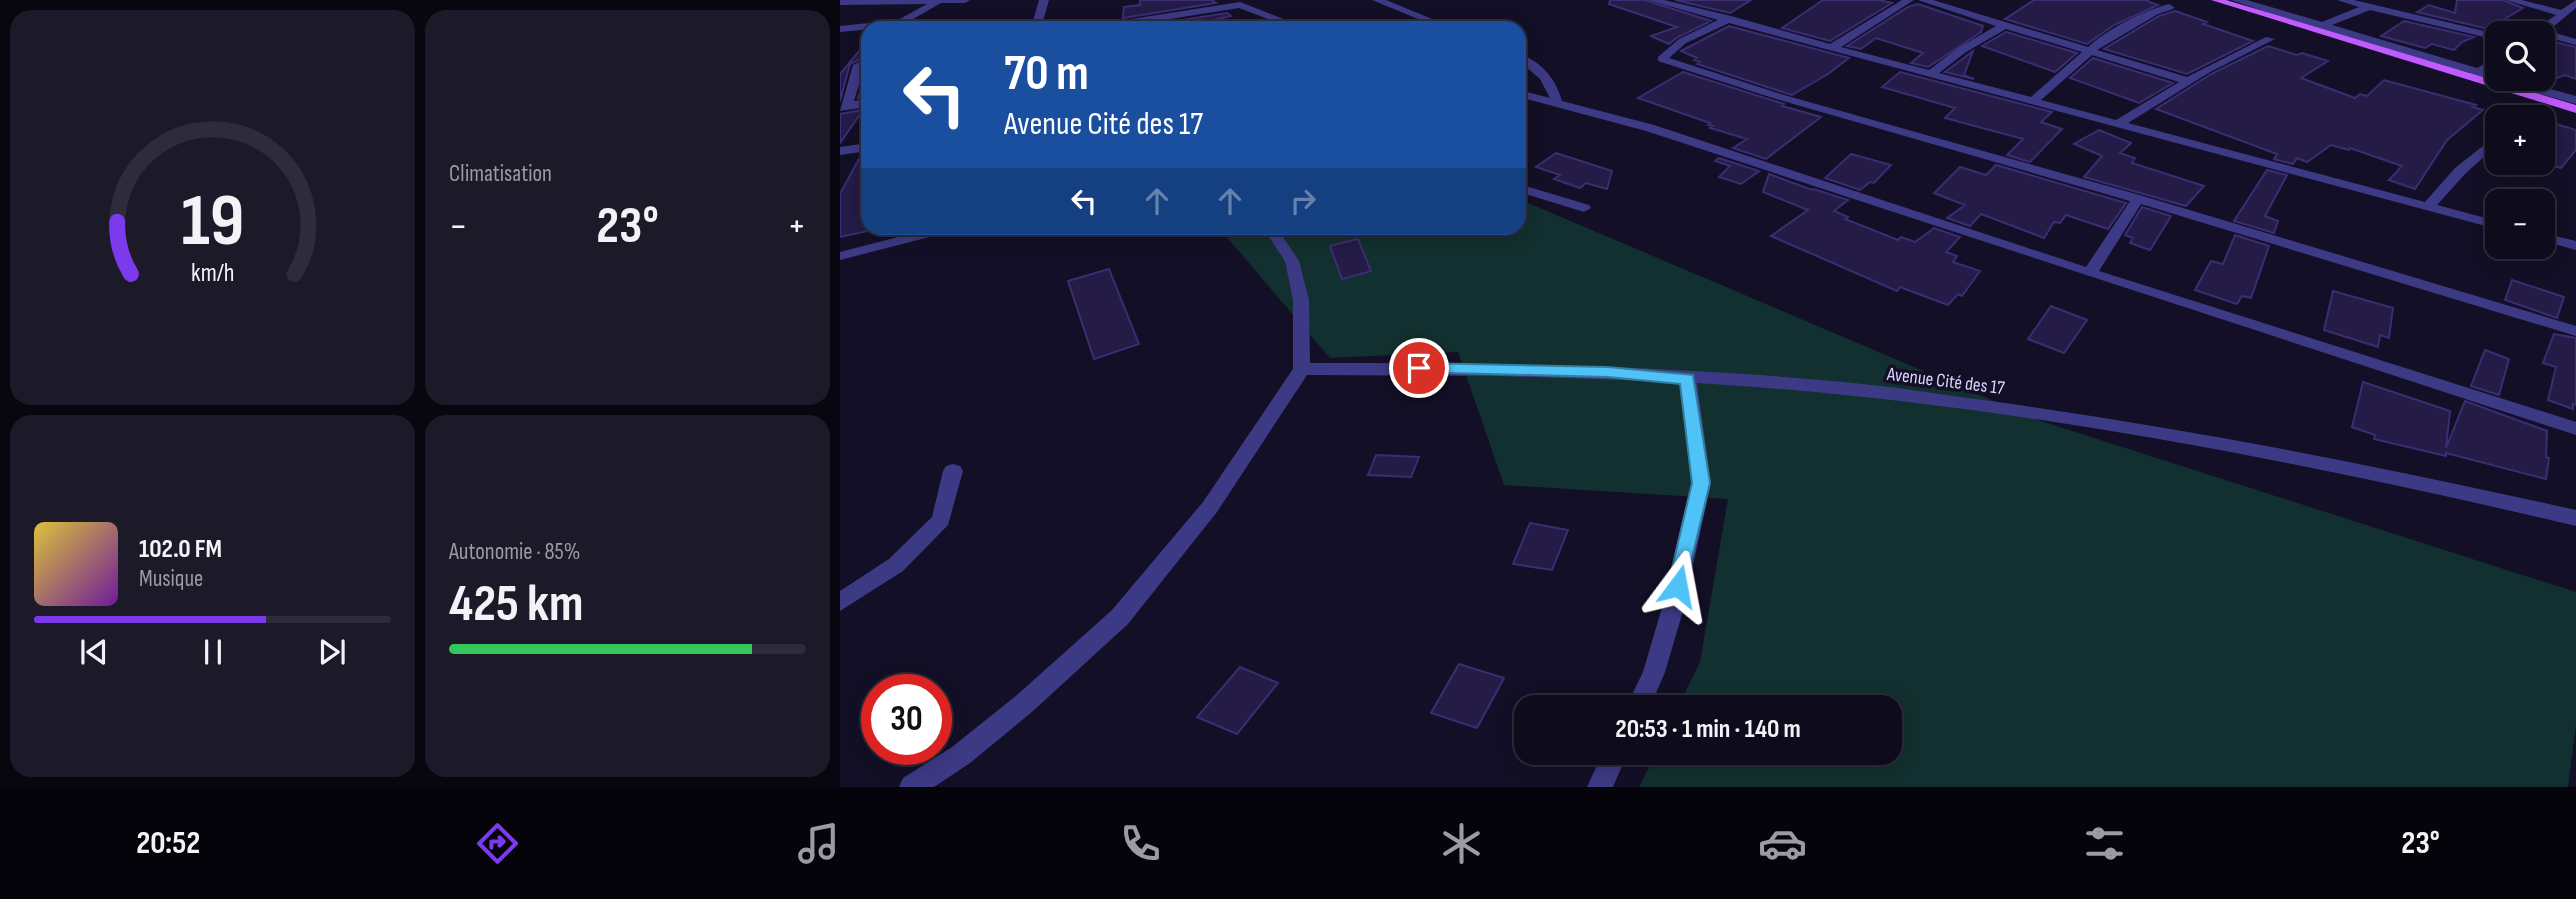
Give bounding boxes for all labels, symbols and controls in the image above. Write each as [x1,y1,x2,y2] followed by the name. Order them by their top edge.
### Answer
[2485,21,2555,259] map controls
[2485,21,2555,91] button: search
[1004,45,1089,104] text: 70 m
[889,49,980,140] icon: left
[1004,105,1203,144] text: Avenue Cité des 17
[2485,105,2555,175] button: +
[449,160,552,188] text: Climatisation
[181,178,244,266] text: 19
[1065,182,1103,220] icon: left
[1138,182,1176,220] icon: ahead
[1211,182,1249,220] icon: ahead
[1284,182,1322,220] icon: right
[2485,189,2555,259] button: −
[596,195,659,258] text: 23°
[449,204,468,249] text: −
[787,204,806,249] text: +
[191,257,234,288] text: km/h
[1389,338,1449,398] pin
[1400,349,1438,387] icon: arrive
[1885,363,2006,400] street label: Avenue Cité des 17
[139,534,222,565] text: 102.0 FM
[449,538,580,566] text: Autonomie · 85%
[1641,549,1715,623] position arrow
[139,565,203,593] text: Musique
[449,573,583,636] text: 425 km
[75,633,113,671] icon: previous
[194,633,232,671] icon: pause
[313,633,351,671] icon: next
[861,674,952,765] speed limit sign: 30
[1615,714,1801,745] text: 20:53 · 1 min · 140 m
[473,819,522,868] icon: directions
[794,819,843,868] icon: music
[1116,819,1165,868] icon: phone
[1437,819,1486,868] icon: climate
[1758,819,1807,868] icon: car
[2080,819,2129,868] icon: filters
[136,824,200,863] text: 20:52
[2401,824,2440,863] text: 23°

